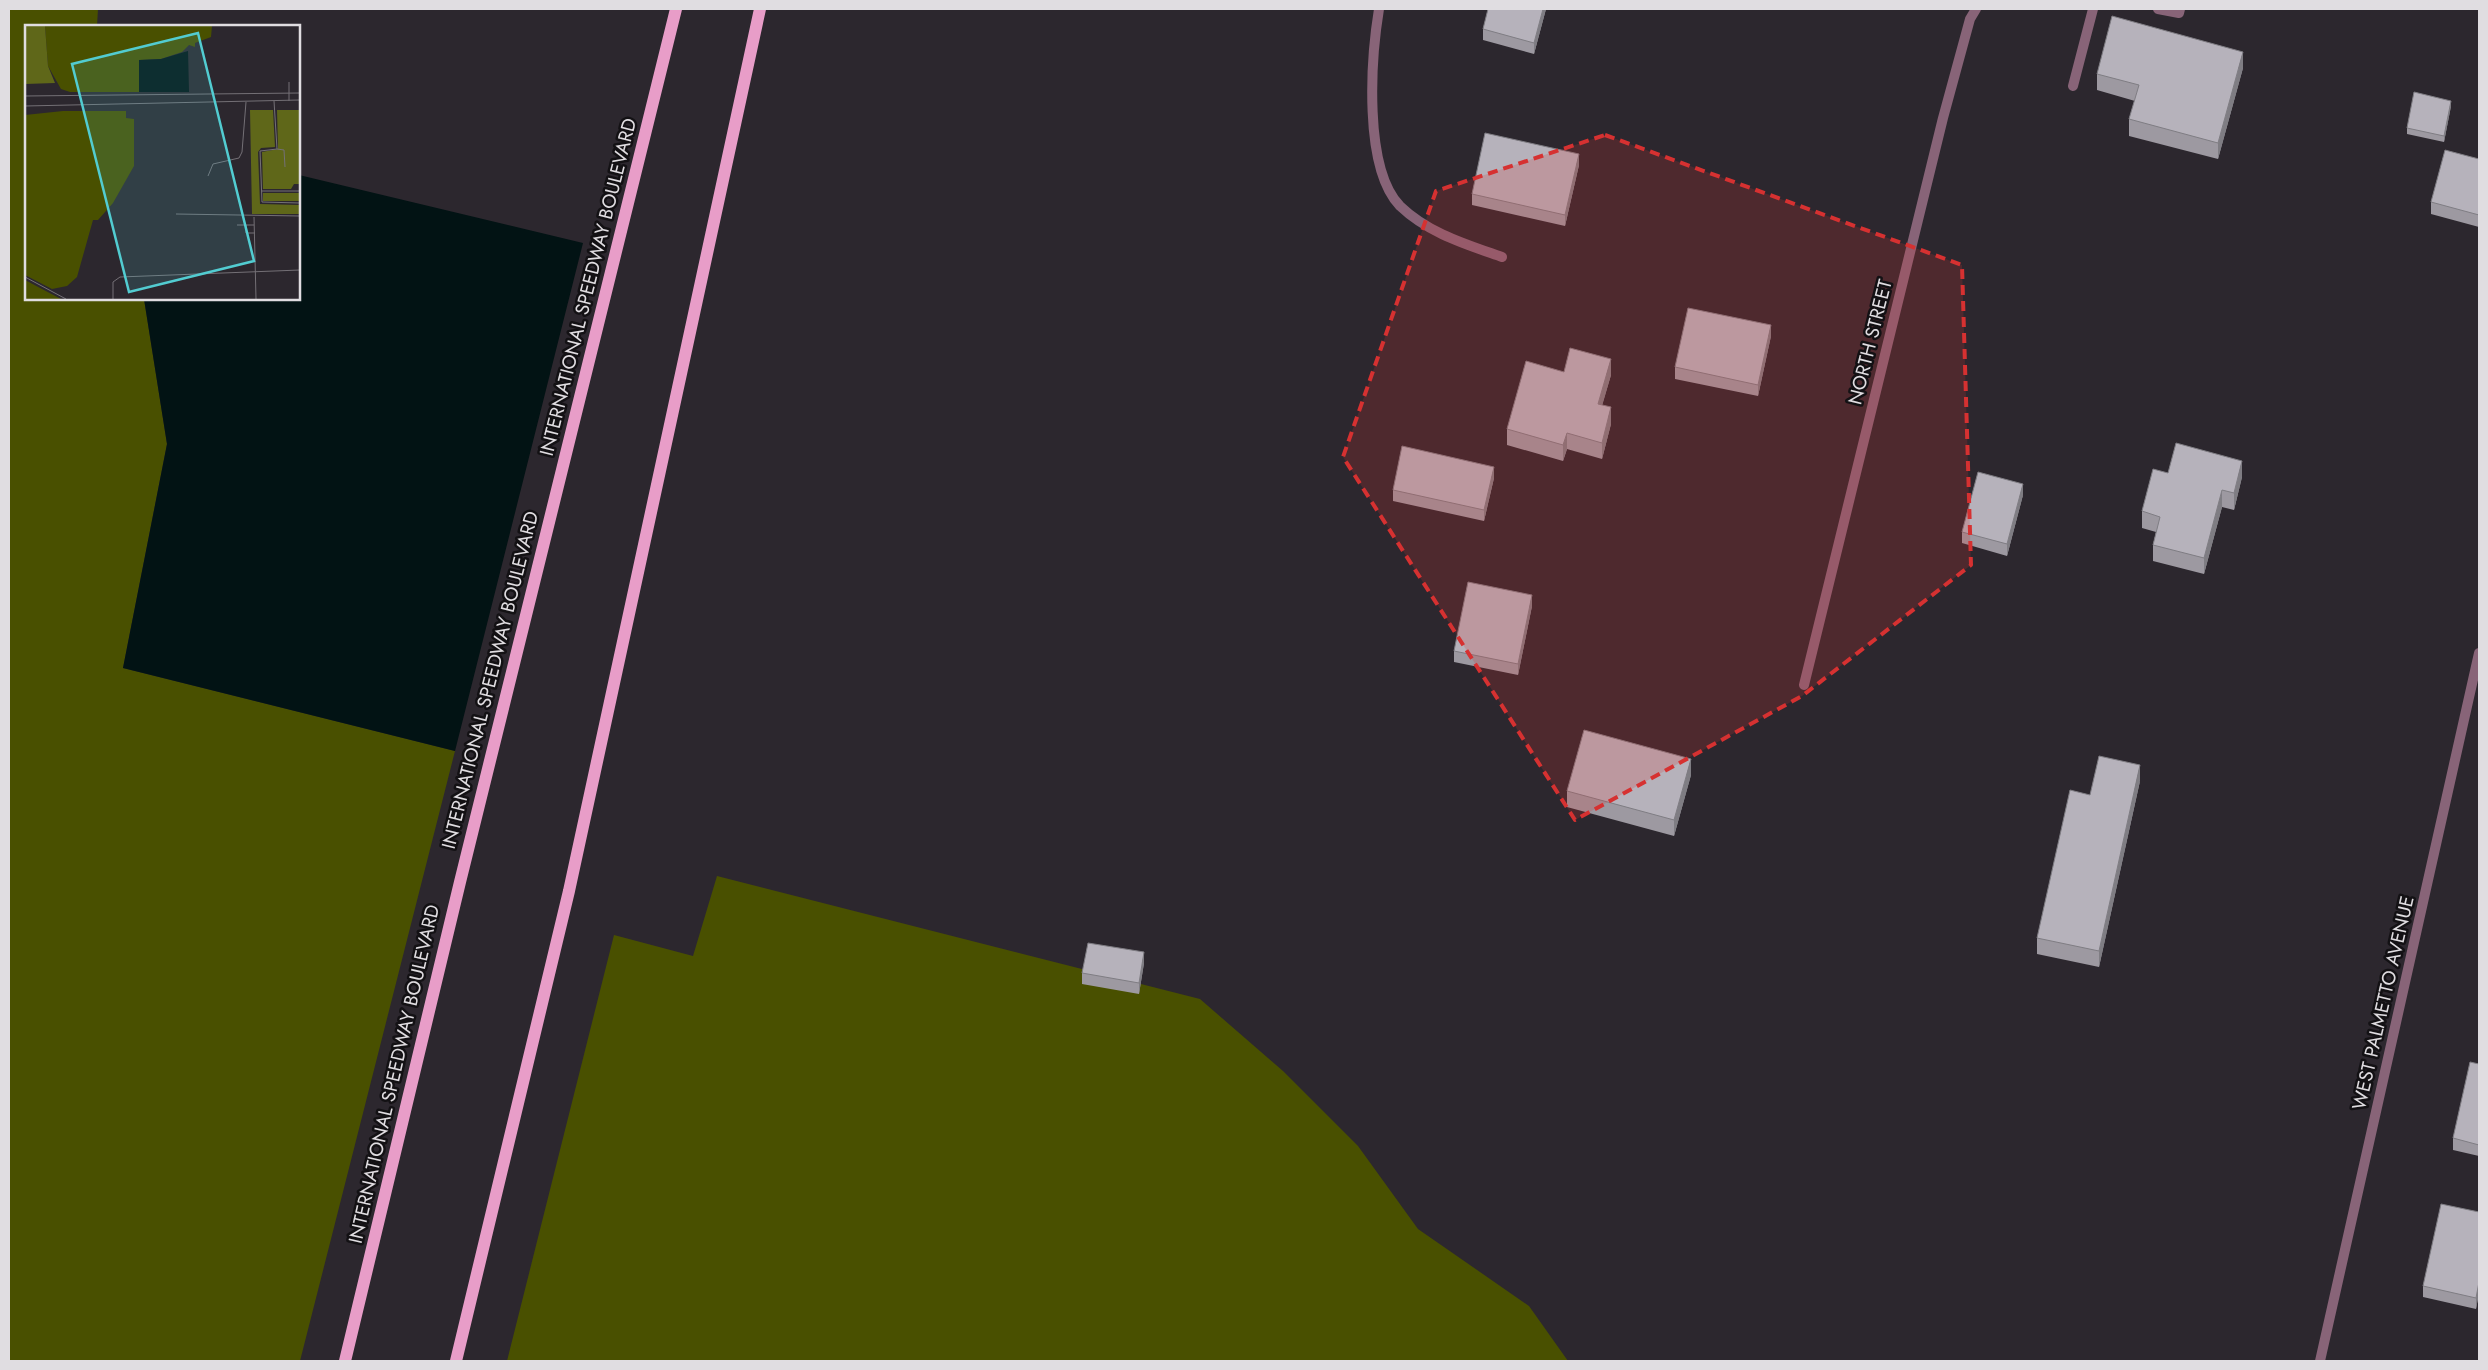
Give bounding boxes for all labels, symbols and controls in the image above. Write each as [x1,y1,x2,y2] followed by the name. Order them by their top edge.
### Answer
[25,25,300,300] inset map
[533,115,643,459] street label: INTERNATIONAL SPEEDWAY BOULEVARD
[1841,276,1899,407] street label: NORTH STREET
[435,508,545,852] street label: INTERNATIONAL SPEEDWAY BOULEVARD
[2345,893,2421,1113] street label: WEST PALMETTO AVENUE
[342,902,446,1246] street label: INTERNATIONAL SPEEDWAY BOULEVARD

